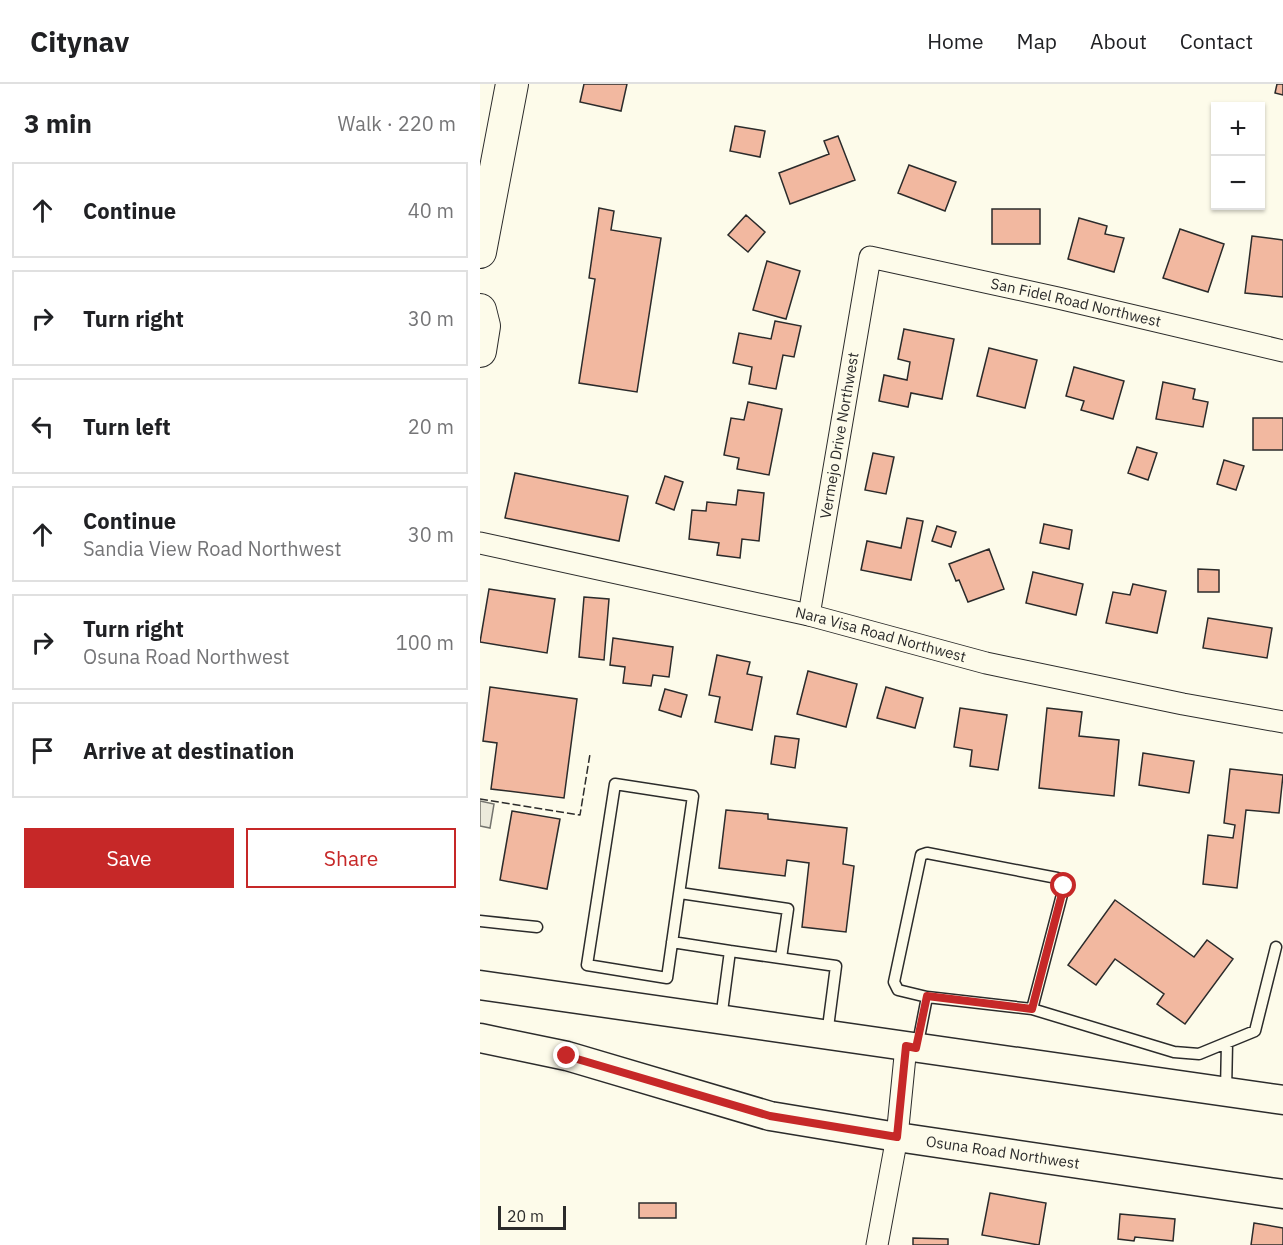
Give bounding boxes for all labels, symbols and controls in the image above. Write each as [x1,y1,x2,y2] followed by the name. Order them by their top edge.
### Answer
[30,23,129,60] text: Citynav
[927,27,984,55] text: Home
[1017,27,1057,55] text: Map
[1090,27,1147,55] text: About
[1180,27,1253,55] text: Contact
[1211,102,1265,210] map controls
[1211,102,1265,156] button: +
[24,106,92,140] text: 3 min
[338,110,456,137] text: Walk · 220 m
[1211,156,1265,210] button: −
[26,194,59,227] icon: ahead
[83,196,176,225] text: Continue
[408,197,454,224] text: 40 m
[989,274,1163,331] street label: San Fidel Road Northwest
[26,302,59,335] icon: right
[83,304,184,333] text: Turn right
[408,305,454,332] text: 30 m
[816,351,863,520] street label: Vermejo Drive Northwest
[26,410,59,443] icon: left
[83,412,171,441] text: Turn left
[408,413,454,440] text: 20 m
[83,506,176,535] text: Continue
[26,518,59,551] icon: ahead
[408,521,454,548] text: 30 m
[83,535,341,562] text: Sandia View Road Northwest
[794,602,968,666] street label: Nara Visa Road Northwest
[83,614,184,643] text: Turn right
[26,626,59,659] icon: right
[396,629,454,656] text: 100 m
[83,643,290,670] text: Osuna Road Northwest
[26,734,59,767] icon: arrive
[83,736,294,765] text: Arrive at destination
[24,828,234,888] button: Save
[246,828,456,888] button: Share
[1050,872,1076,898] route start
[553,1042,579,1068] route end
[925,1131,1081,1173] street label: Osuna Road Northwest
[498,1203,566,1230] scale bar
[507,1206,544,1226] text: 20 m

